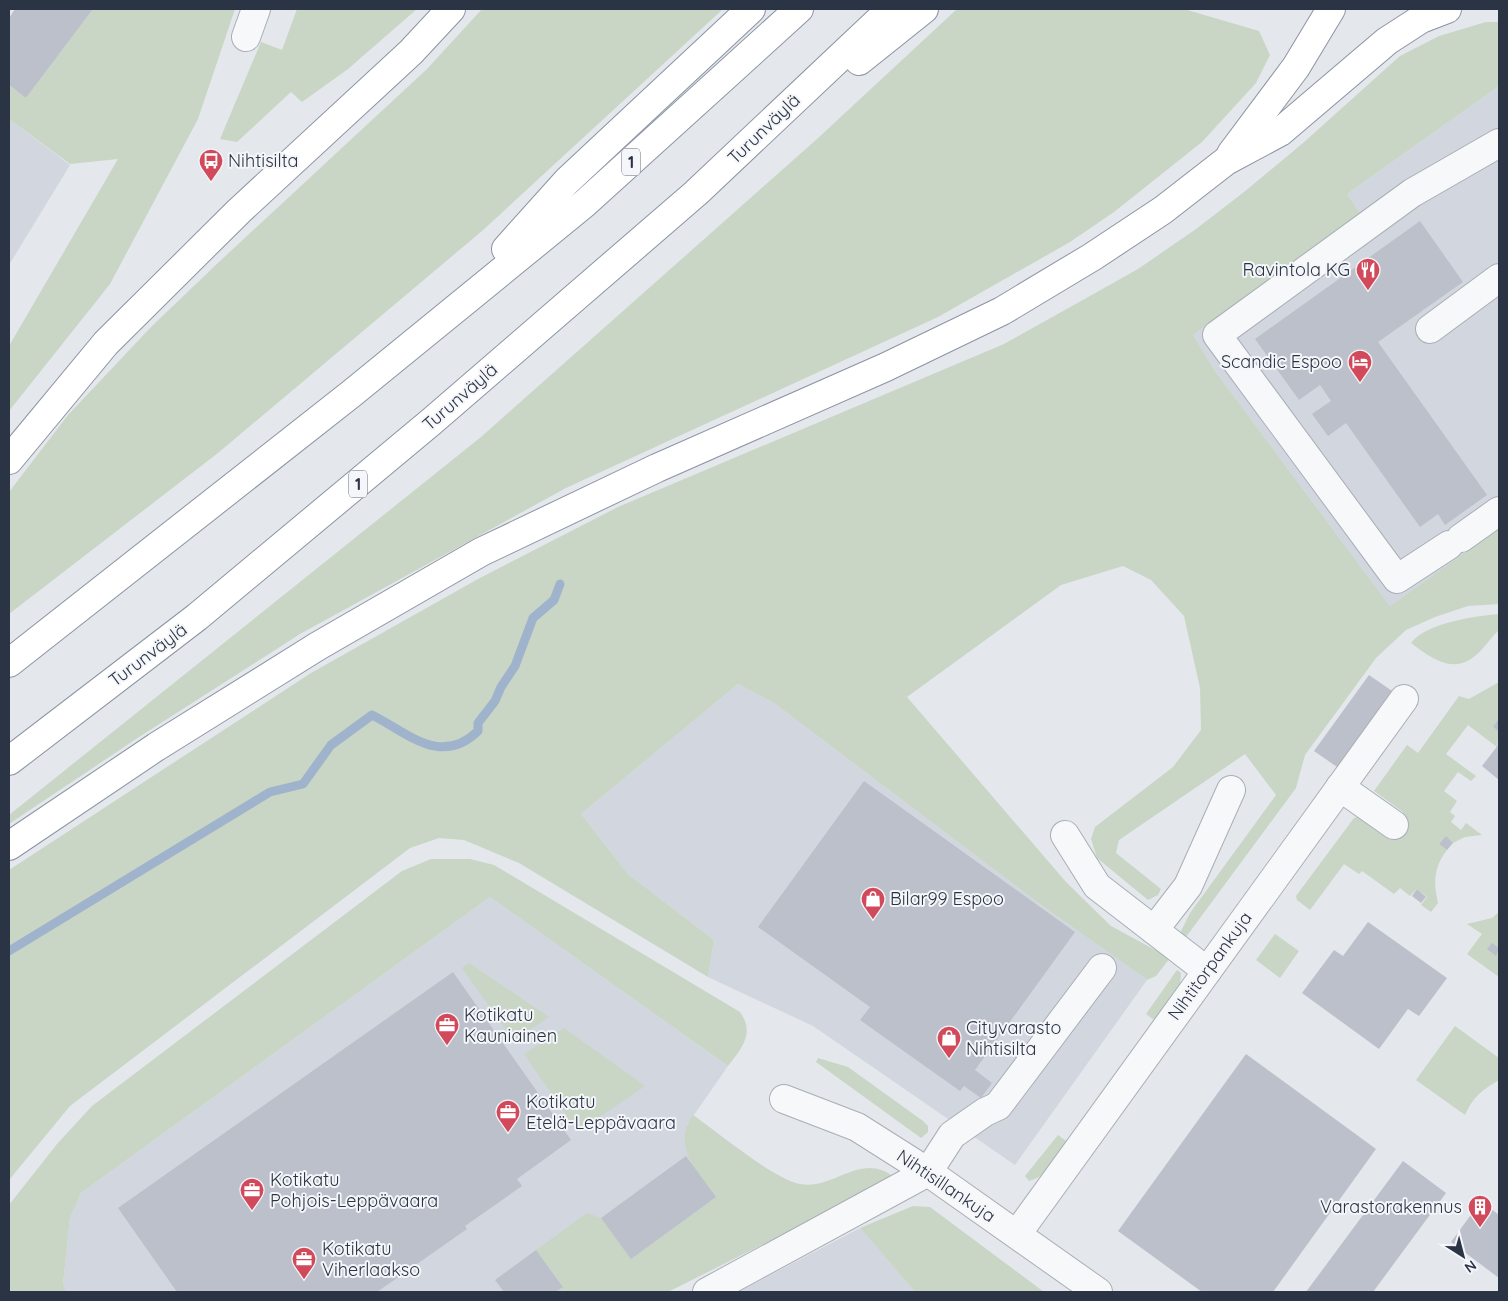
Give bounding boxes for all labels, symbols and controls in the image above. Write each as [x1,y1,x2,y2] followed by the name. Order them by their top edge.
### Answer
[723,88,805,169] street label: Turunväylä
[198,148,224,182] bus stop icon: Nihtisilta
[622,148,640,176] road number: 1
[228,149,299,172] place label: Nihtisilta
[1355,257,1381,291] restaurant icon: Ravintola KG
[1242,258,1350,281] place label: Ravintola KG
[1347,349,1373,383] hotel icon: Scandic Espoo
[1221,350,1342,373] place label: Scandic Espoo
[417,358,502,436] street label: Turunväylä
[349,470,367,498] road number: 1
[104,618,191,692] street label: Turunväylä
[860,886,886,920] shop icon: Bilar99 Espoo
[890,887,1004,910] place label: Bilar99 Espoo
[1162,907,1257,1025] street label: Nihtitorpankuja
[464,1003,557,1047] place label: Kotikatu Kauniainen
[434,1012,460,1046] office icon: Kotikatu Kauniainen
[966,1016,1061,1060] place label: Cityvarasto Nihtisilta
[936,1025,962,1059] shop icon: Cityvarasto Nihtisilta
[526,1090,676,1134] place label: Kotikatu Etelä-Leppävaara
[495,1099,521,1133] office icon: Kotikatu Etelä-Leppävaara
[892,1144,1000,1227] street label: Nihtisillankuja
[270,1168,438,1212] place label: Kotikatu Pohjois-Leppävaara
[239,1177,265,1211] office icon: Kotikatu Pohjois-Leppävaara
[1467,1194,1493,1228] building icon: Varastorakennus
[1320,1195,1462,1218] place label: Varastorakennus
[1438,1231,1488,1281] north arrow
[322,1237,420,1281] place label: Kotikatu Viherlaakso
[291,1246,317,1280] office icon: Kotikatu Viherlaakso
[1461,1256,1480,1277] text: N

